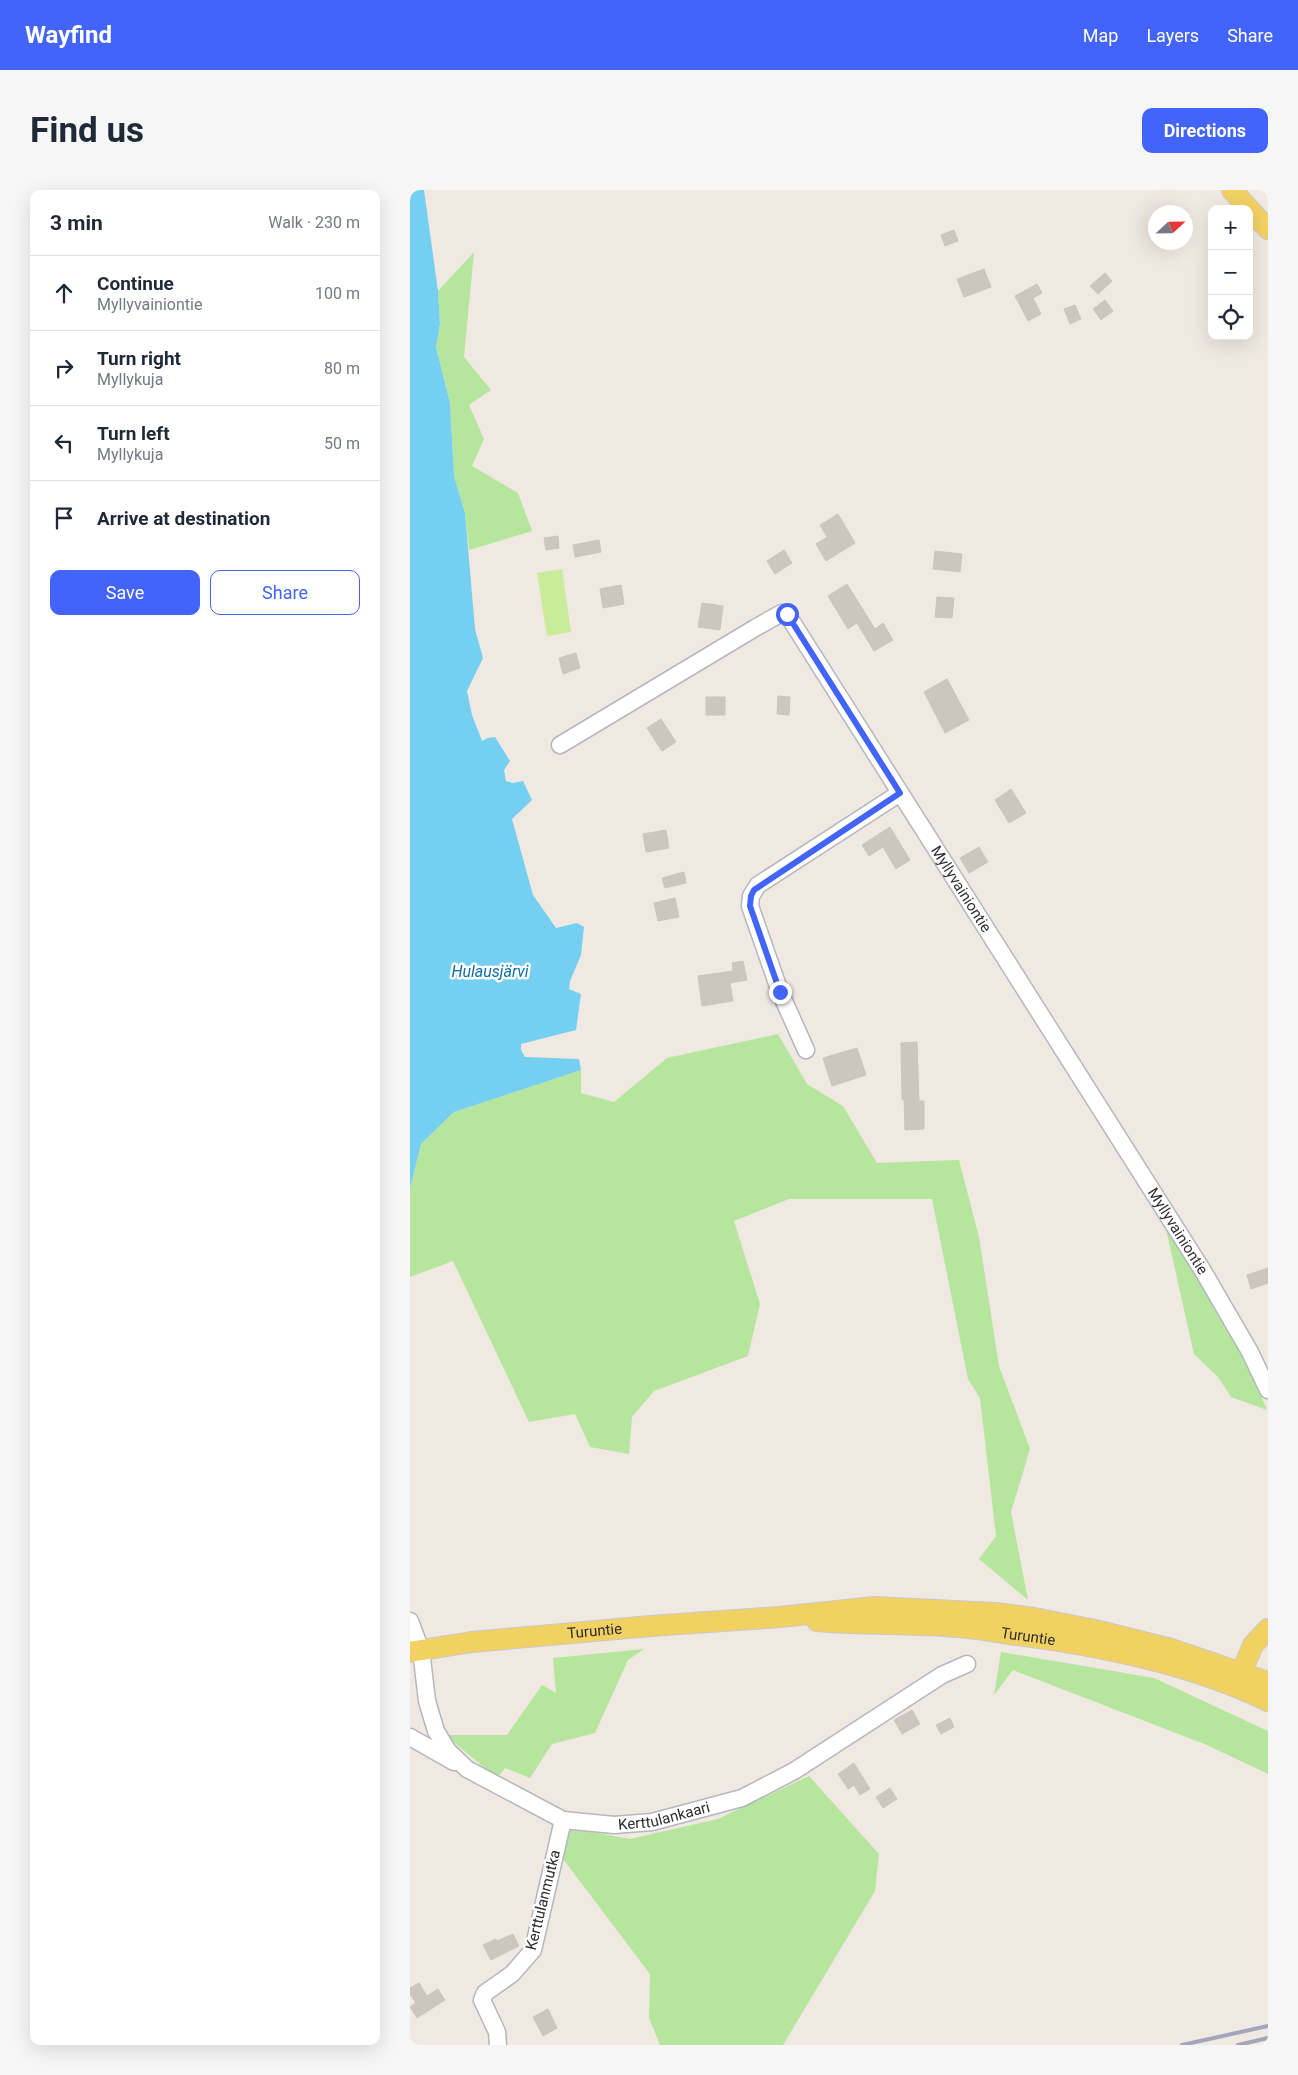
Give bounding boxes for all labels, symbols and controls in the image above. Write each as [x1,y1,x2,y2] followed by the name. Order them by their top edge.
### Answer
[25,21,112,49] text: Wayfind
[1083,25,1118,46] text: Map
[1146,25,1199,46] text: Layers
[1227,25,1273,46] text: Share
[1142,108,1268,153] button: Directions
[30,110,144,151] text: Find us
[1148,205,1193,250] north arrow
[1208,205,1253,340] map controls
[1208,205,1253,250] button: +
[50,211,103,235] text: 3 min
[268,213,360,232] text: Walk · 230 m
[1208,250,1253,295] button: −
[97,272,174,295] text: Continue
[50,279,78,307] icon: ahead
[315,284,360,303] text: 100 m
[97,295,202,314] text: Myllyvainiontie
[1208,295,1253,340] button: locate
[97,347,181,370] text: Turn right
[50,354,78,382] icon: right
[324,359,360,378] text: 80 m
[97,370,163,389] text: Myllykuja
[97,422,170,445] text: Turn left
[50,429,78,457] icon: left
[324,434,360,453] text: 50 m
[97,445,163,464] text: Myllykuja
[50,504,78,532] icon: arrive
[97,507,270,530] text: Arrive at destination
[50,570,200,615] button: Save
[210,570,360,615] button: Share
[776,603,799,626] route start
[927,842,995,936] street label: Myllyvainiontie
[451,962,529,981] water label: Hulausjärvi
[769,981,792,1004] route end
[1144,1185,1212,1278] street label: Myllyvainiontie
[567,1620,623,1642] street label: Turuntie
[1000,1624,1057,1649] street label: Turuntie
[617,1798,712,1834] street label: Kerttulankaari
[522,1848,564,1952] street label: Kerttulanmutka

